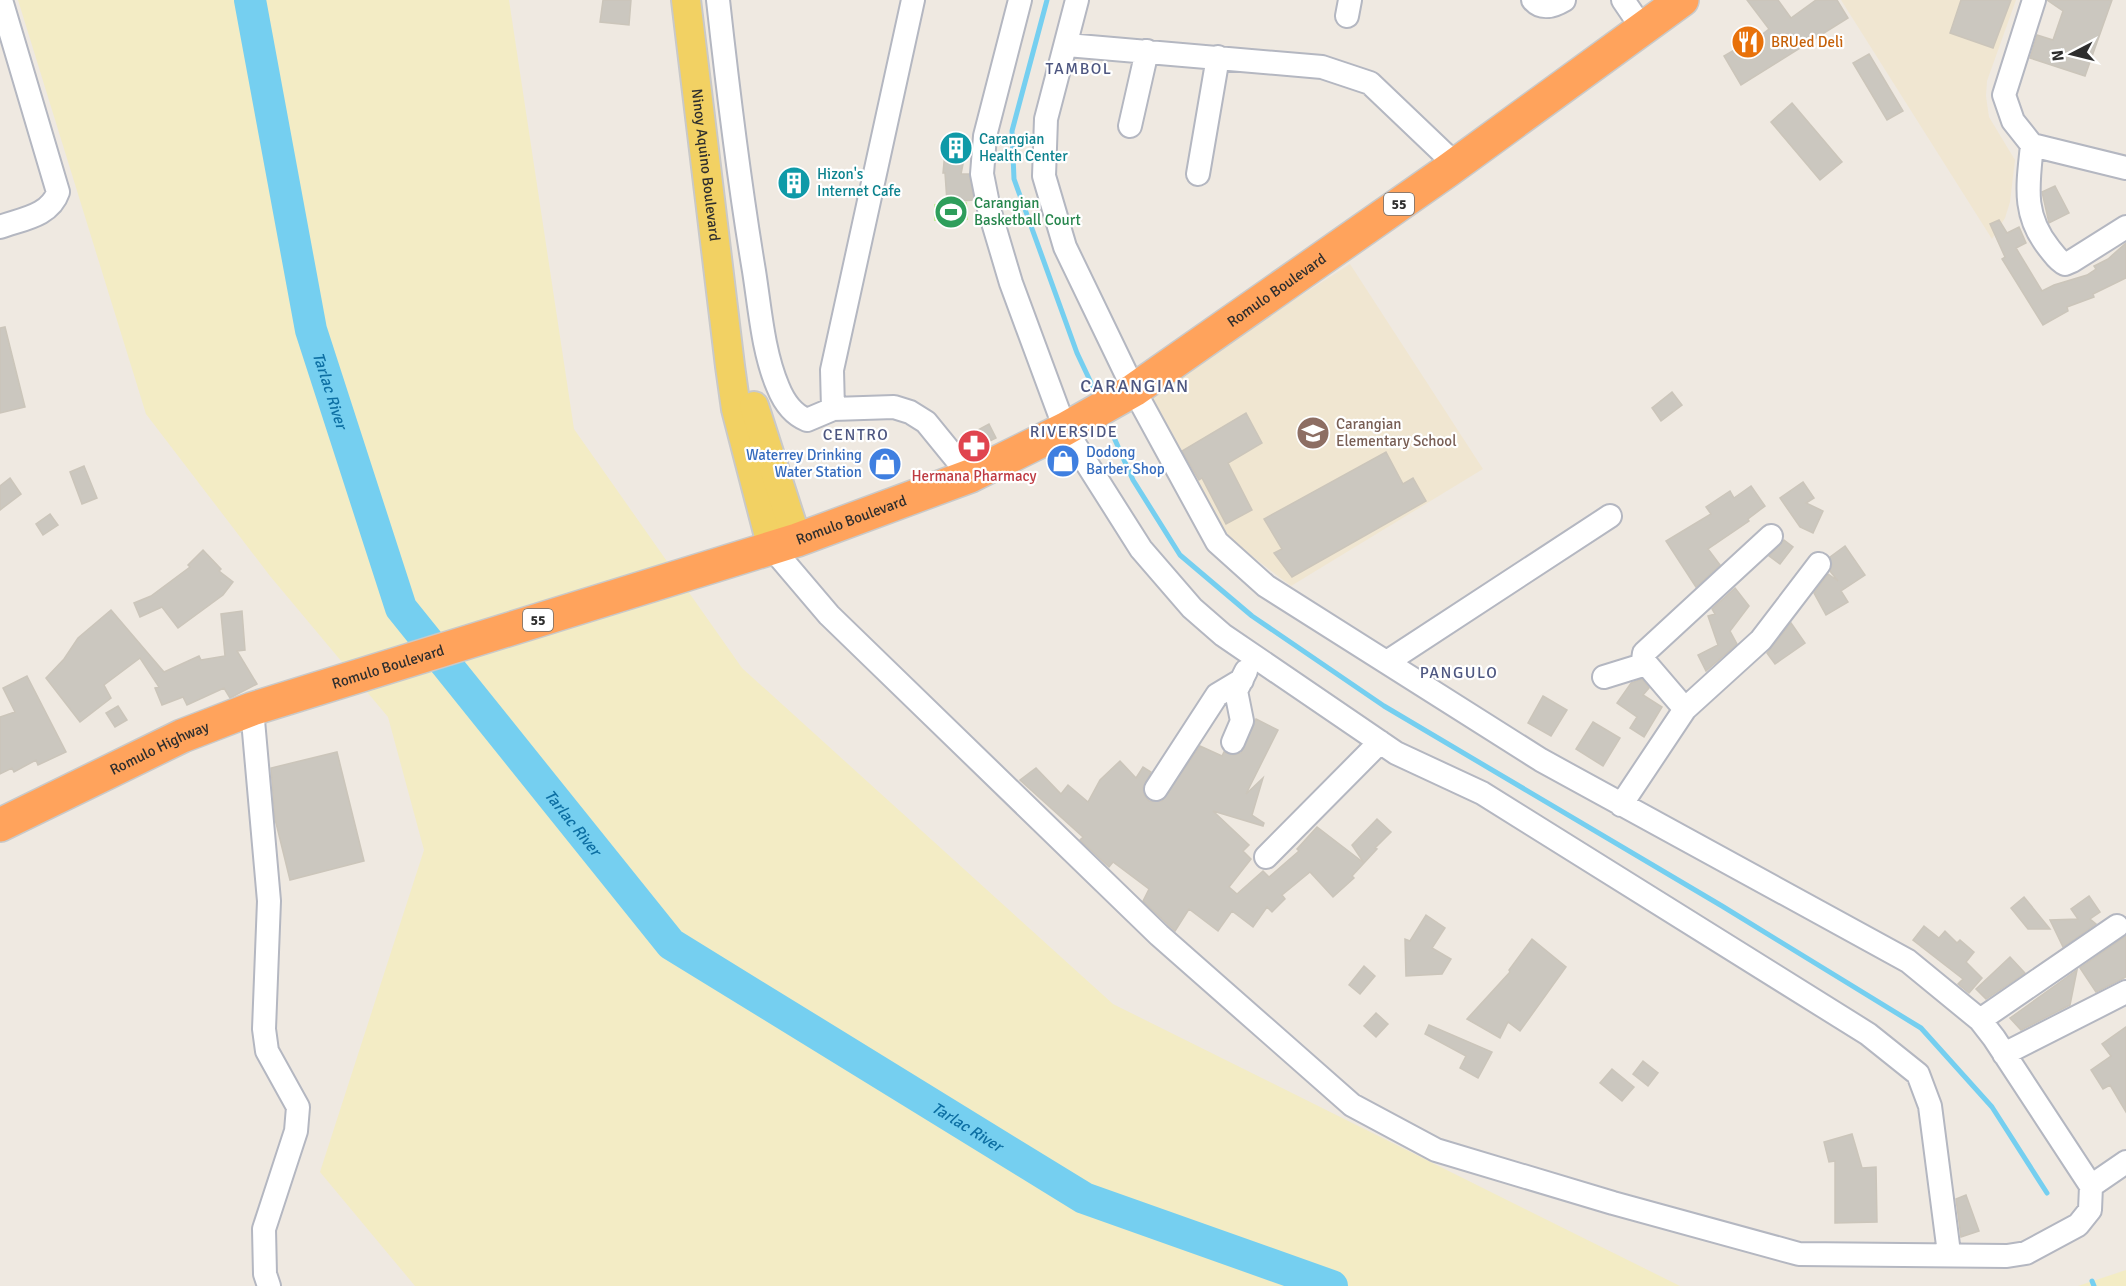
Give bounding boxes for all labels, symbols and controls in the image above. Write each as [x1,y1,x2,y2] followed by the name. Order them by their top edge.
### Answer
[1730,24,1766,60] restaurant icon: BRUed Deli
[2042,24,2102,84] north arrow
[1771,33,1843,51] place label: BRUed Deli
[2048,49,2069,62] text: N
[1046,59,1112,79] district label: TAMBOL
[688,88,724,242] street label: Ninoy Aquino Boulevard
[938,130,974,166] building icon: Carangian Health Center
[979,130,1068,165] place label: Carangian Health Center
[776,165,812,201] building icon: Hizon's Internet Cafe
[817,165,901,200] place label: Hizon's Internet Cafe
[1384,193,1414,215] road number: 55
[933,194,969,230] sports icon: Carangian Basketball Court
[974,194,1081,229] place label: Carangian Basketball Court
[1224,249,1330,331] street label: Romulo Boulevard
[308,350,352,433] water label: Tarlac River
[1080,375,1190,397] district label: CARANGIAN
[1295,415,1331,451] school or university icon: Carangian Elementary School
[1336,415,1457,450] place label: Carangian Elementary School
[1030,422,1118,442] district label: RIVERSIDE
[823,425,889,445] district label: CENTRO
[956,428,992,464] pharmacy icon: Hermana Pharmacy
[1045,443,1081,479] shop icon: Dodong Barber Shop
[1086,443,1165,478] place label: Dodong Barber Shop
[746,446,862,481] place label: Waterrey Drinking Water Station
[867,446,903,482] shop icon: Waterrey Drinking Water Station
[911,467,1037,485] place label: Hermana Pharmacy
[793,491,909,549] street label: Romulo Boulevard
[523,609,553,631] road number: 55
[330,641,446,693] street label: Romulo Boulevard
[1420,663,1498,683] district label: PANGULO
[107,717,211,779] street label: Romulo Highway
[540,786,607,862] water label: Tarlac River
[928,1098,1008,1158] water label: Tarlac River

